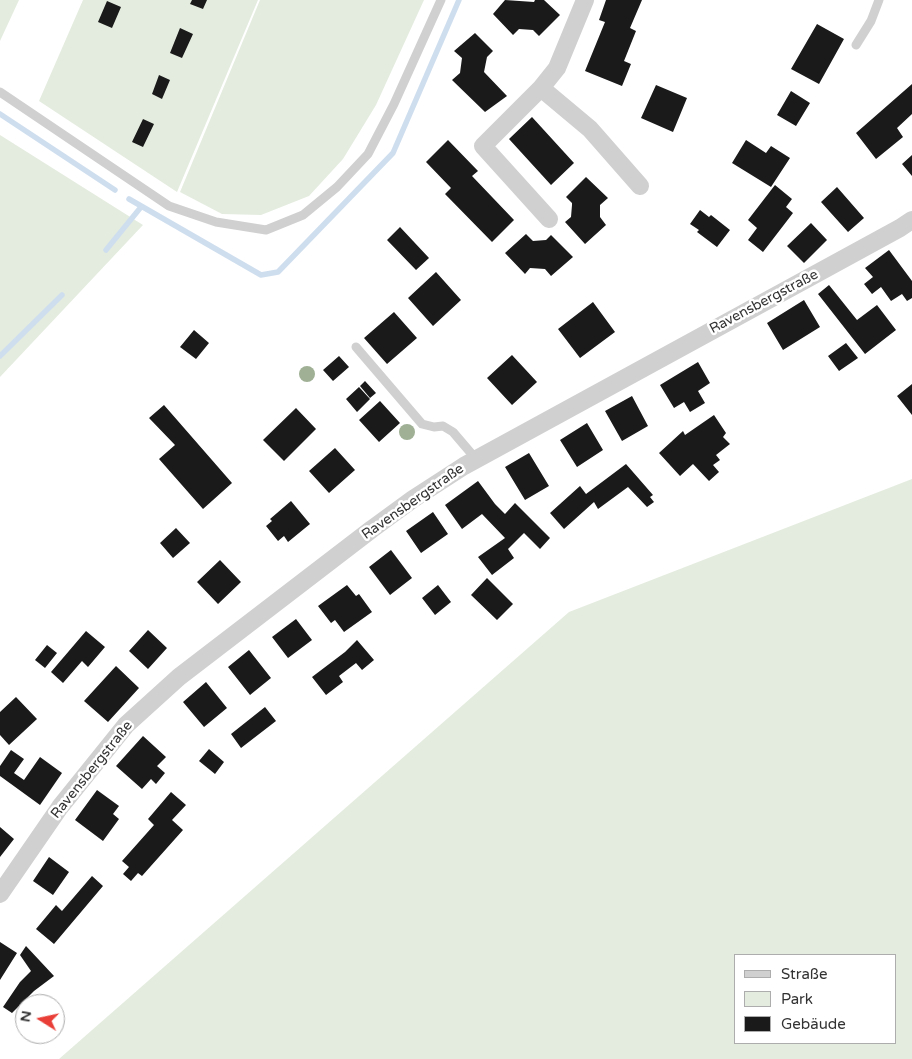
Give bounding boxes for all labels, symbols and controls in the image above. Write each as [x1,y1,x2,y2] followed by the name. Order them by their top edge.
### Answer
[707,266,821,338] street label: Ravensbergstraße
[359,461,467,543] street label: Ravensbergstraße
[48,718,136,822] street label: Ravensbergstraße
[734,954,897,1044] legend
[781,965,827,983] text: Straße
[781,990,813,1008] text: Park
[15,994,65,1044] north arrow
[16,1009,35,1023] text: N
[781,1015,846,1033] text: Gebäude

